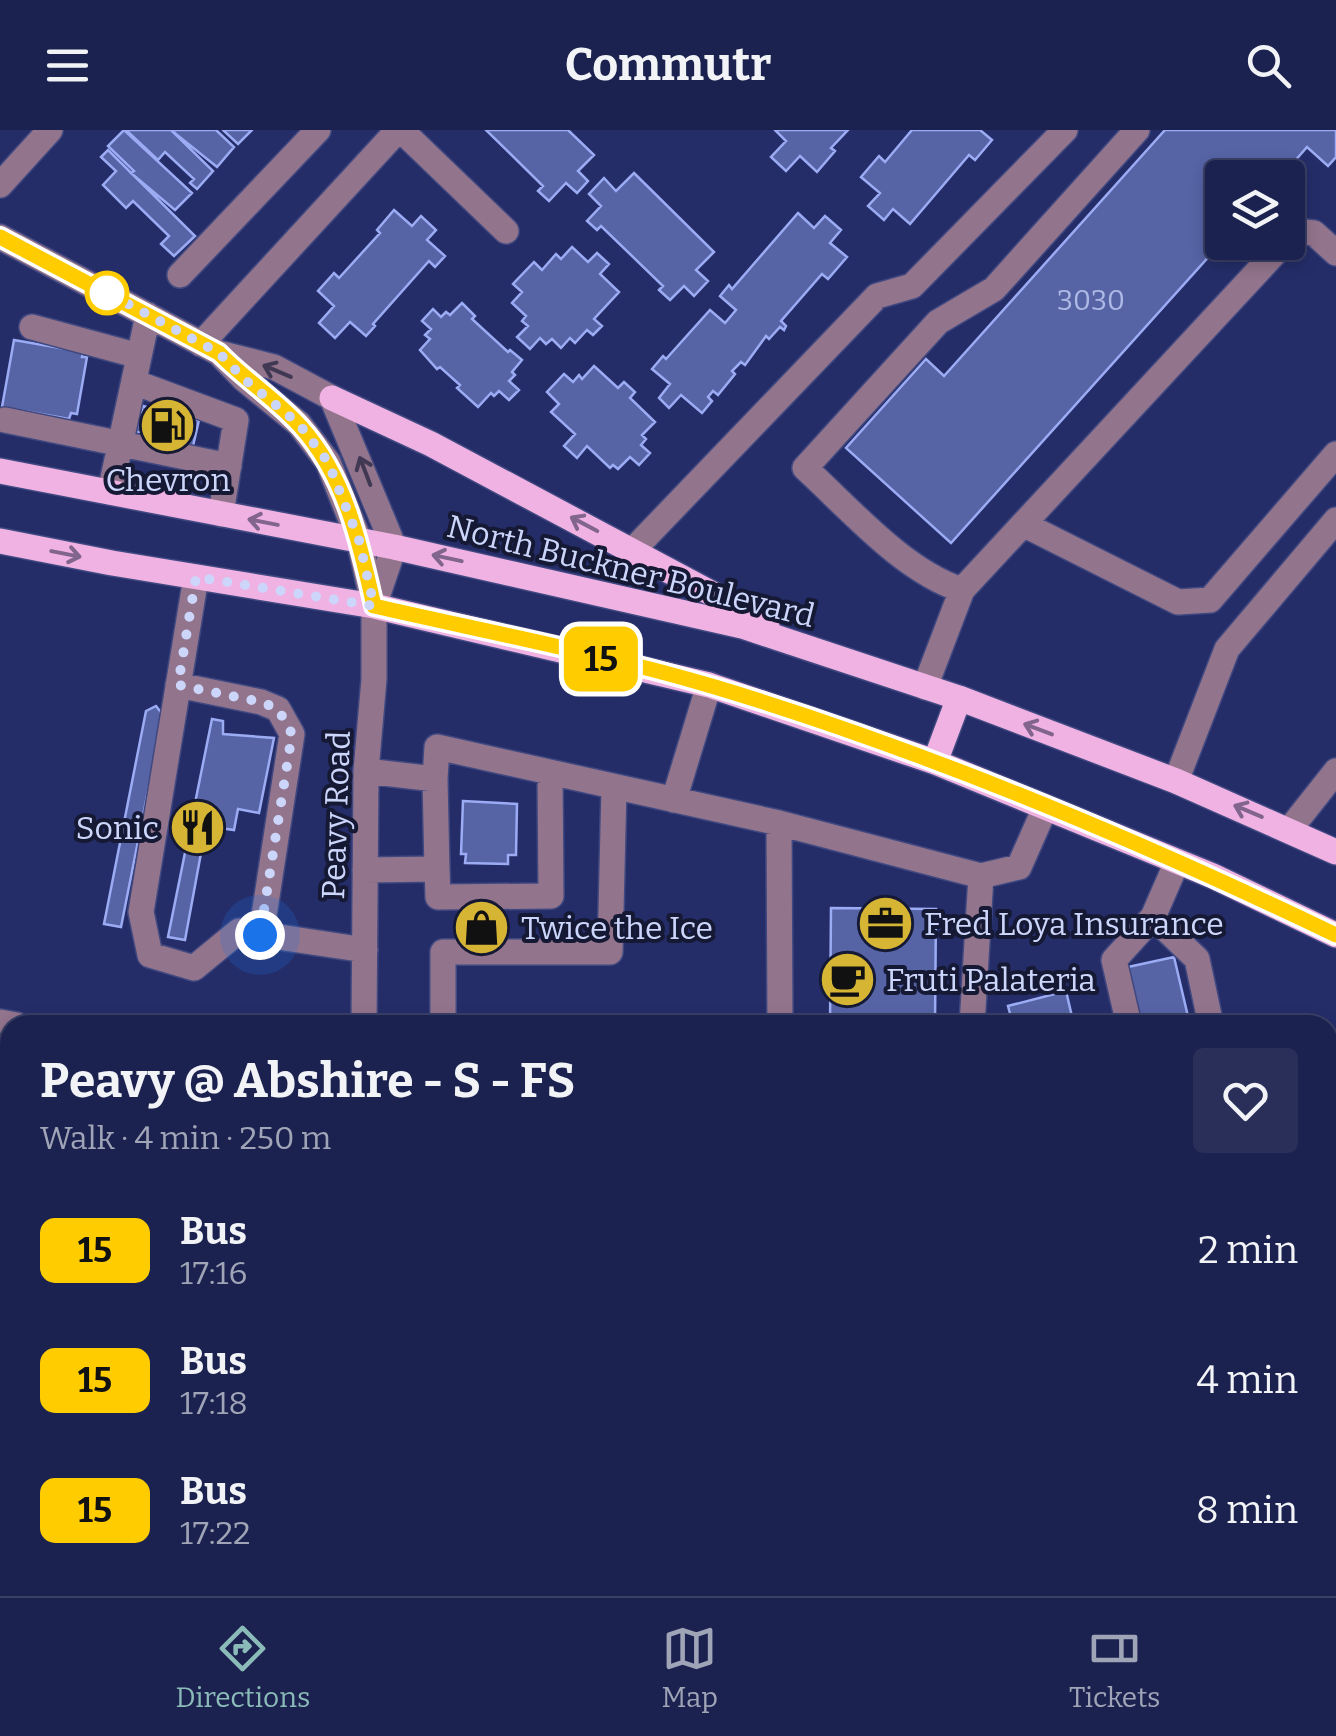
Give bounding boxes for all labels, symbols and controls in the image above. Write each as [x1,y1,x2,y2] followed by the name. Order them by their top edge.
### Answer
[40,38,95,93] icon: menu
[565,38,771,92] text: Commutr
[1241,38,1296,93] icon: search
[1205,160,1305,260] map controls
[1205,160,1305,260] button: layers
[86,272,128,314] unlabelled marker
[1057,284,1125,317] house number: 3030
[262,360,293,378] one-way arrow
[138,396,198,456] fuel station icon: Chevron
[354,457,372,487] one-way arrow
[105,461,231,499] place label: Chevron
[443,507,819,635] street label: North Buckner Boulevard
[248,512,280,531] one-way arrow
[569,514,599,534] one-way arrow
[49,546,81,565] one-way arrow
[432,548,464,566] one-way arrow
[556,626,646,692] line badge: 15
[584,638,618,680] text: 15
[1023,718,1054,736] one-way arrow
[314,730,358,900] street label: Peavy Road
[168,798,228,858] restaurant icon: Sonic
[1233,801,1264,819] one-way arrow
[76,809,159,847] place label: Sonic
[855,894,915,954] office icon: Fred Loya Insurance
[452,898,512,958] shop icon: Twice the Ice
[924,905,1224,943] place label: Fred Loya Insurance
[521,909,713,947] place label: Twice the Ice
[235,910,285,960] your location
[817,950,877,1010] cafe icon: Fruti Palateria
[886,961,1096,999] place label: Fruti Palateria
[1193,1048,1298,1153] button: heart
[40,1052,575,1110] text: Peavy @ Abshire - S - FS
[40,1119,331,1157] text: Walk · 4 min · 250 m
[180,1208,247,1254] text: Bus
[1198,1227,1298,1273] text: 2 min
[78,1229,112,1271] text: 15
[180,1254,247,1292] text: 17:16
[180,1338,247,1384] text: Bus
[1197,1357,1298,1403] text: 4 min
[78,1359,112,1401] text: 15
[180,1384,248,1422] text: 17:18
[180,1468,247,1514] text: Bus
[1196,1487,1298,1533] text: 8 min
[78,1489,112,1531] text: 15
[180,1514,250,1552] text: 17:22
[176,1621,310,1714] tab: Directions
[661,1621,718,1714] tab: Map
[1069,1621,1160,1714] tab: Tickets

